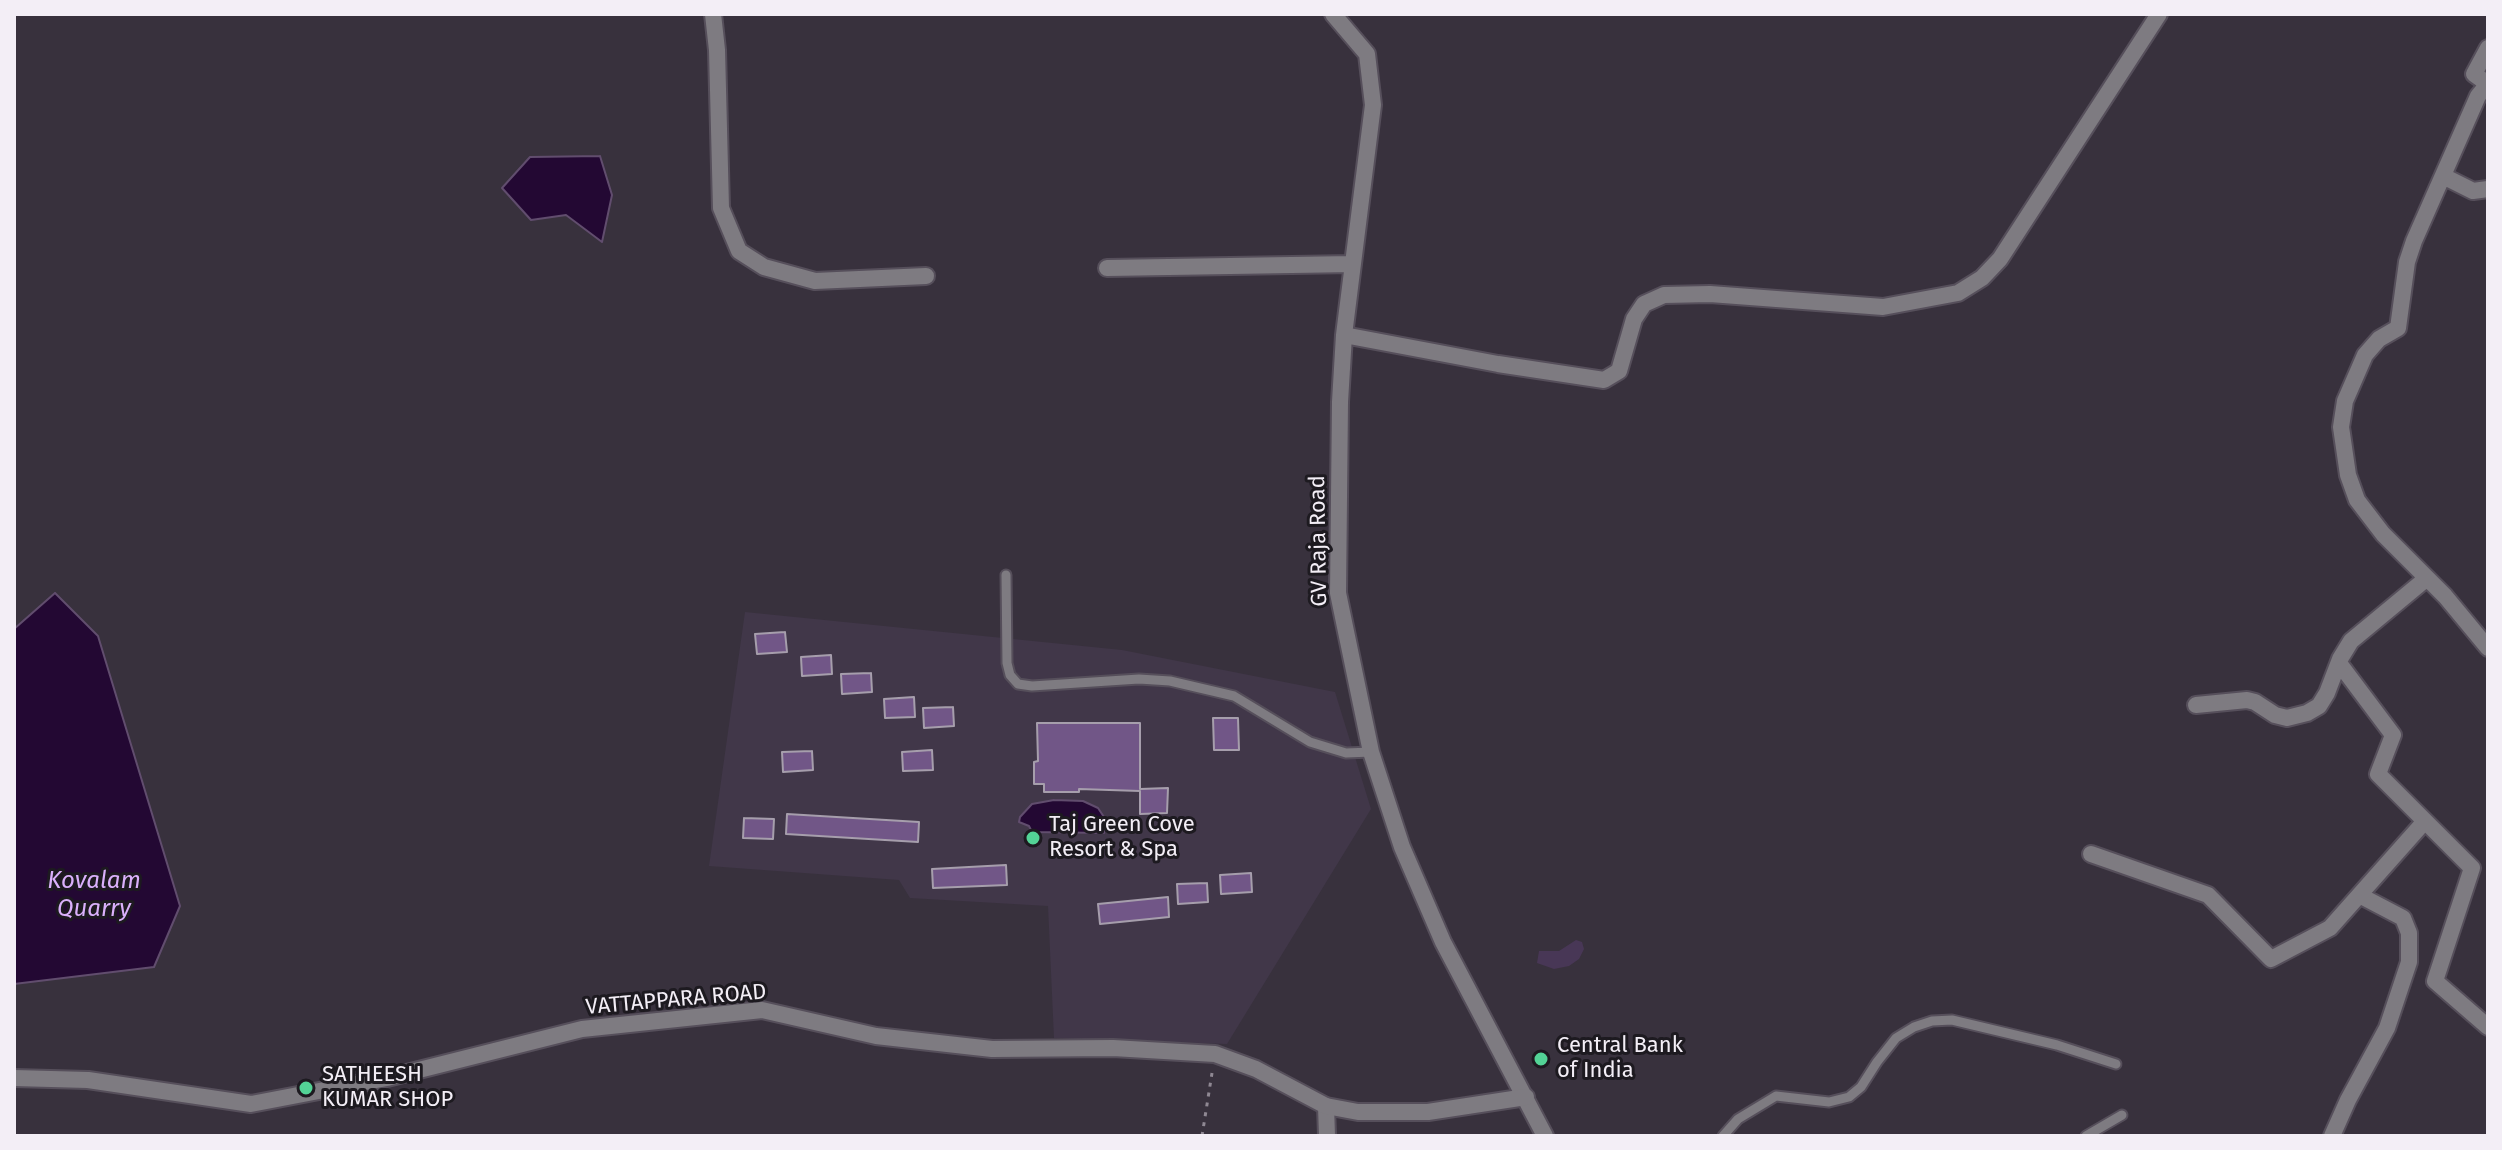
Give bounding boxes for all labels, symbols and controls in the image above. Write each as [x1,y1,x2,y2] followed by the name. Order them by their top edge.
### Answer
[1305,475,1333,607] street label: GV Raja Road
[1049,812,1195,864] place label: Taj Green Cove Resort & Spa
[1024,829,1042,847] marker: Taj Green Cove Resort & Spa
[47,867,141,923] water label: Kovalam Quarry
[585,979,767,1021] street label: VATTAPPARA ROAD
[1557,1033,1683,1084] place label: Central Bank of India
[1532,1050,1550,1068] marker: Central Bank of India
[322,1062,453,1114] place label: SATHEESH KUMAR SHOP
[297,1079,315,1097] marker: SATHEESH KUMAR SHOP

